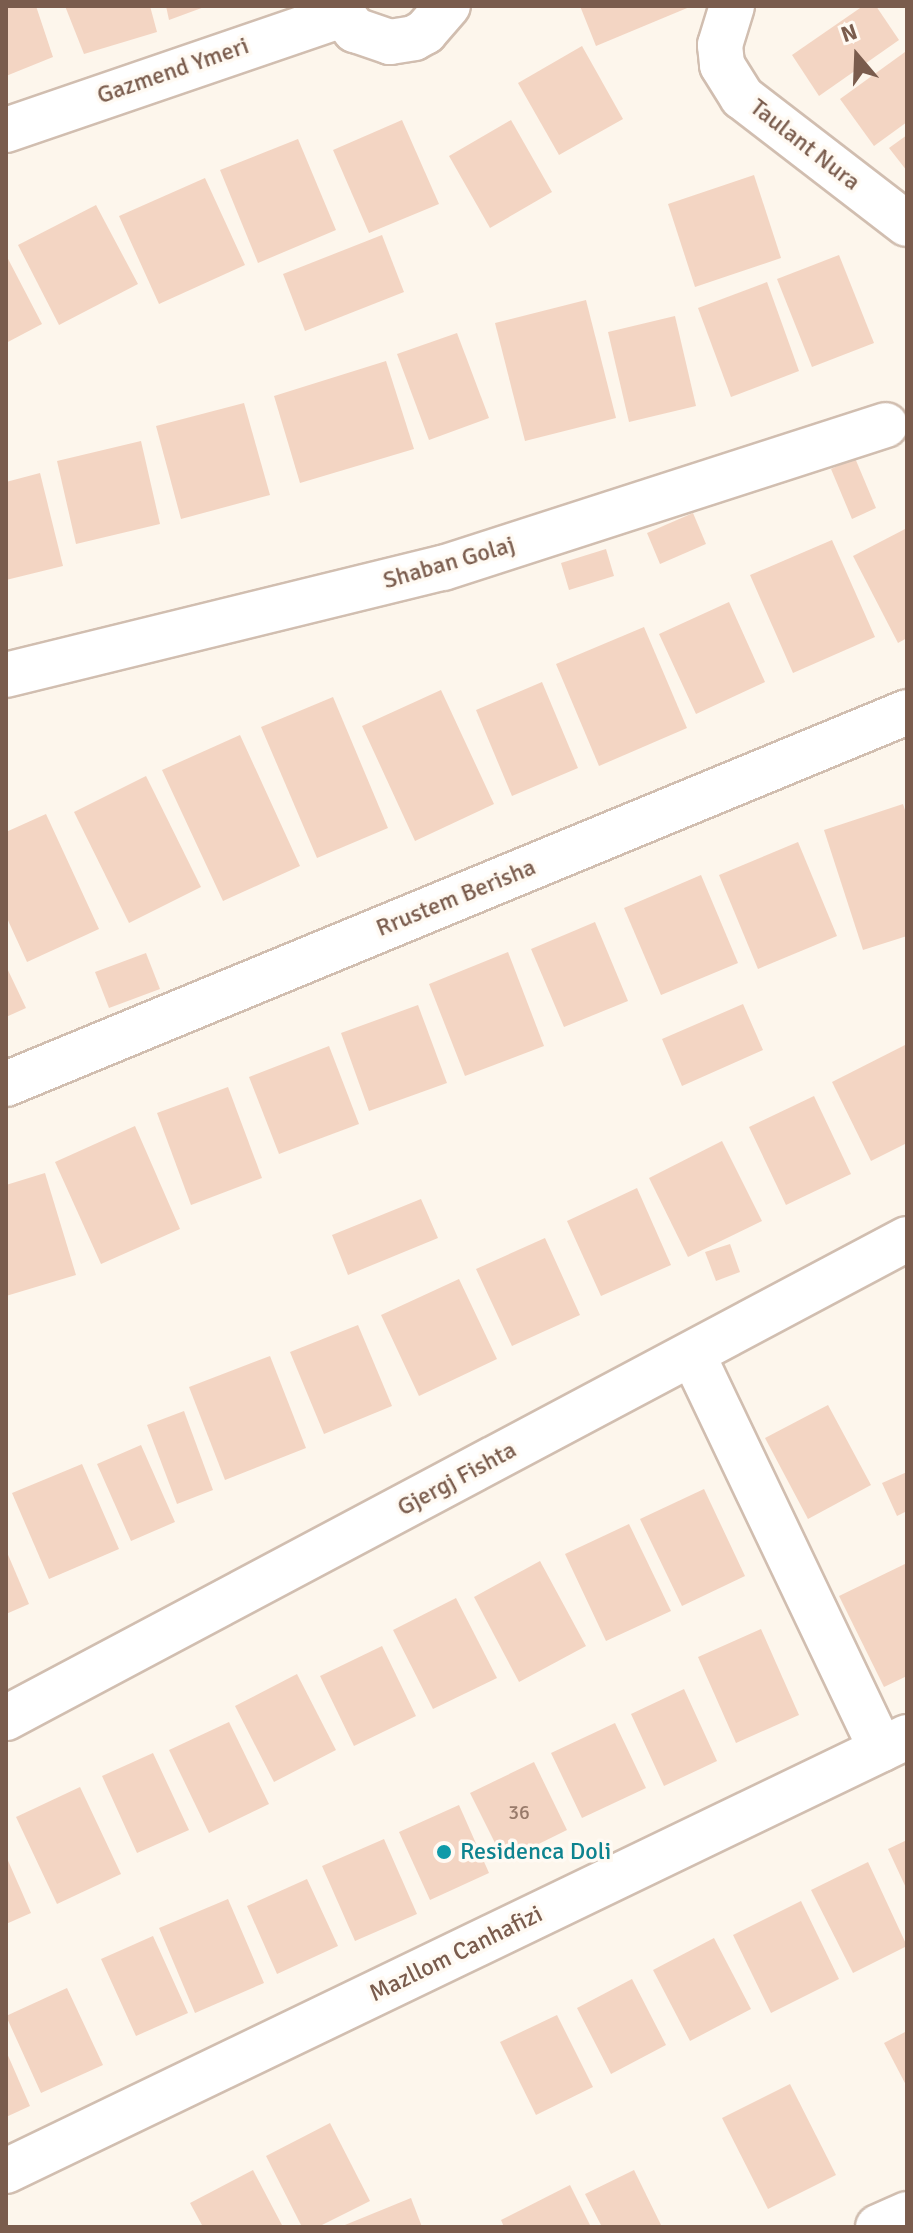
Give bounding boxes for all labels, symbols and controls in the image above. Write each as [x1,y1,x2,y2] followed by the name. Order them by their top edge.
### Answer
[817,16,897,96] north arrow
[837,18,861,48] text: N
[93,32,253,110] street label: Gazmend Ymeri
[744,93,866,197] street label: Taulant Nura
[380,530,518,596] street label: Shaban Golaj
[372,853,540,943] street label: Rrustem Berisha
[393,1436,521,1522] street label: Gjergj Fishta
[508,1800,530,1824] house number: 36
[460,1838,611,1866] place label: Residenca Doli
[435,1843,453,1861] marker: Residenca Doli
[365,1900,547,2008] street label: Mazllom Canhafizi

